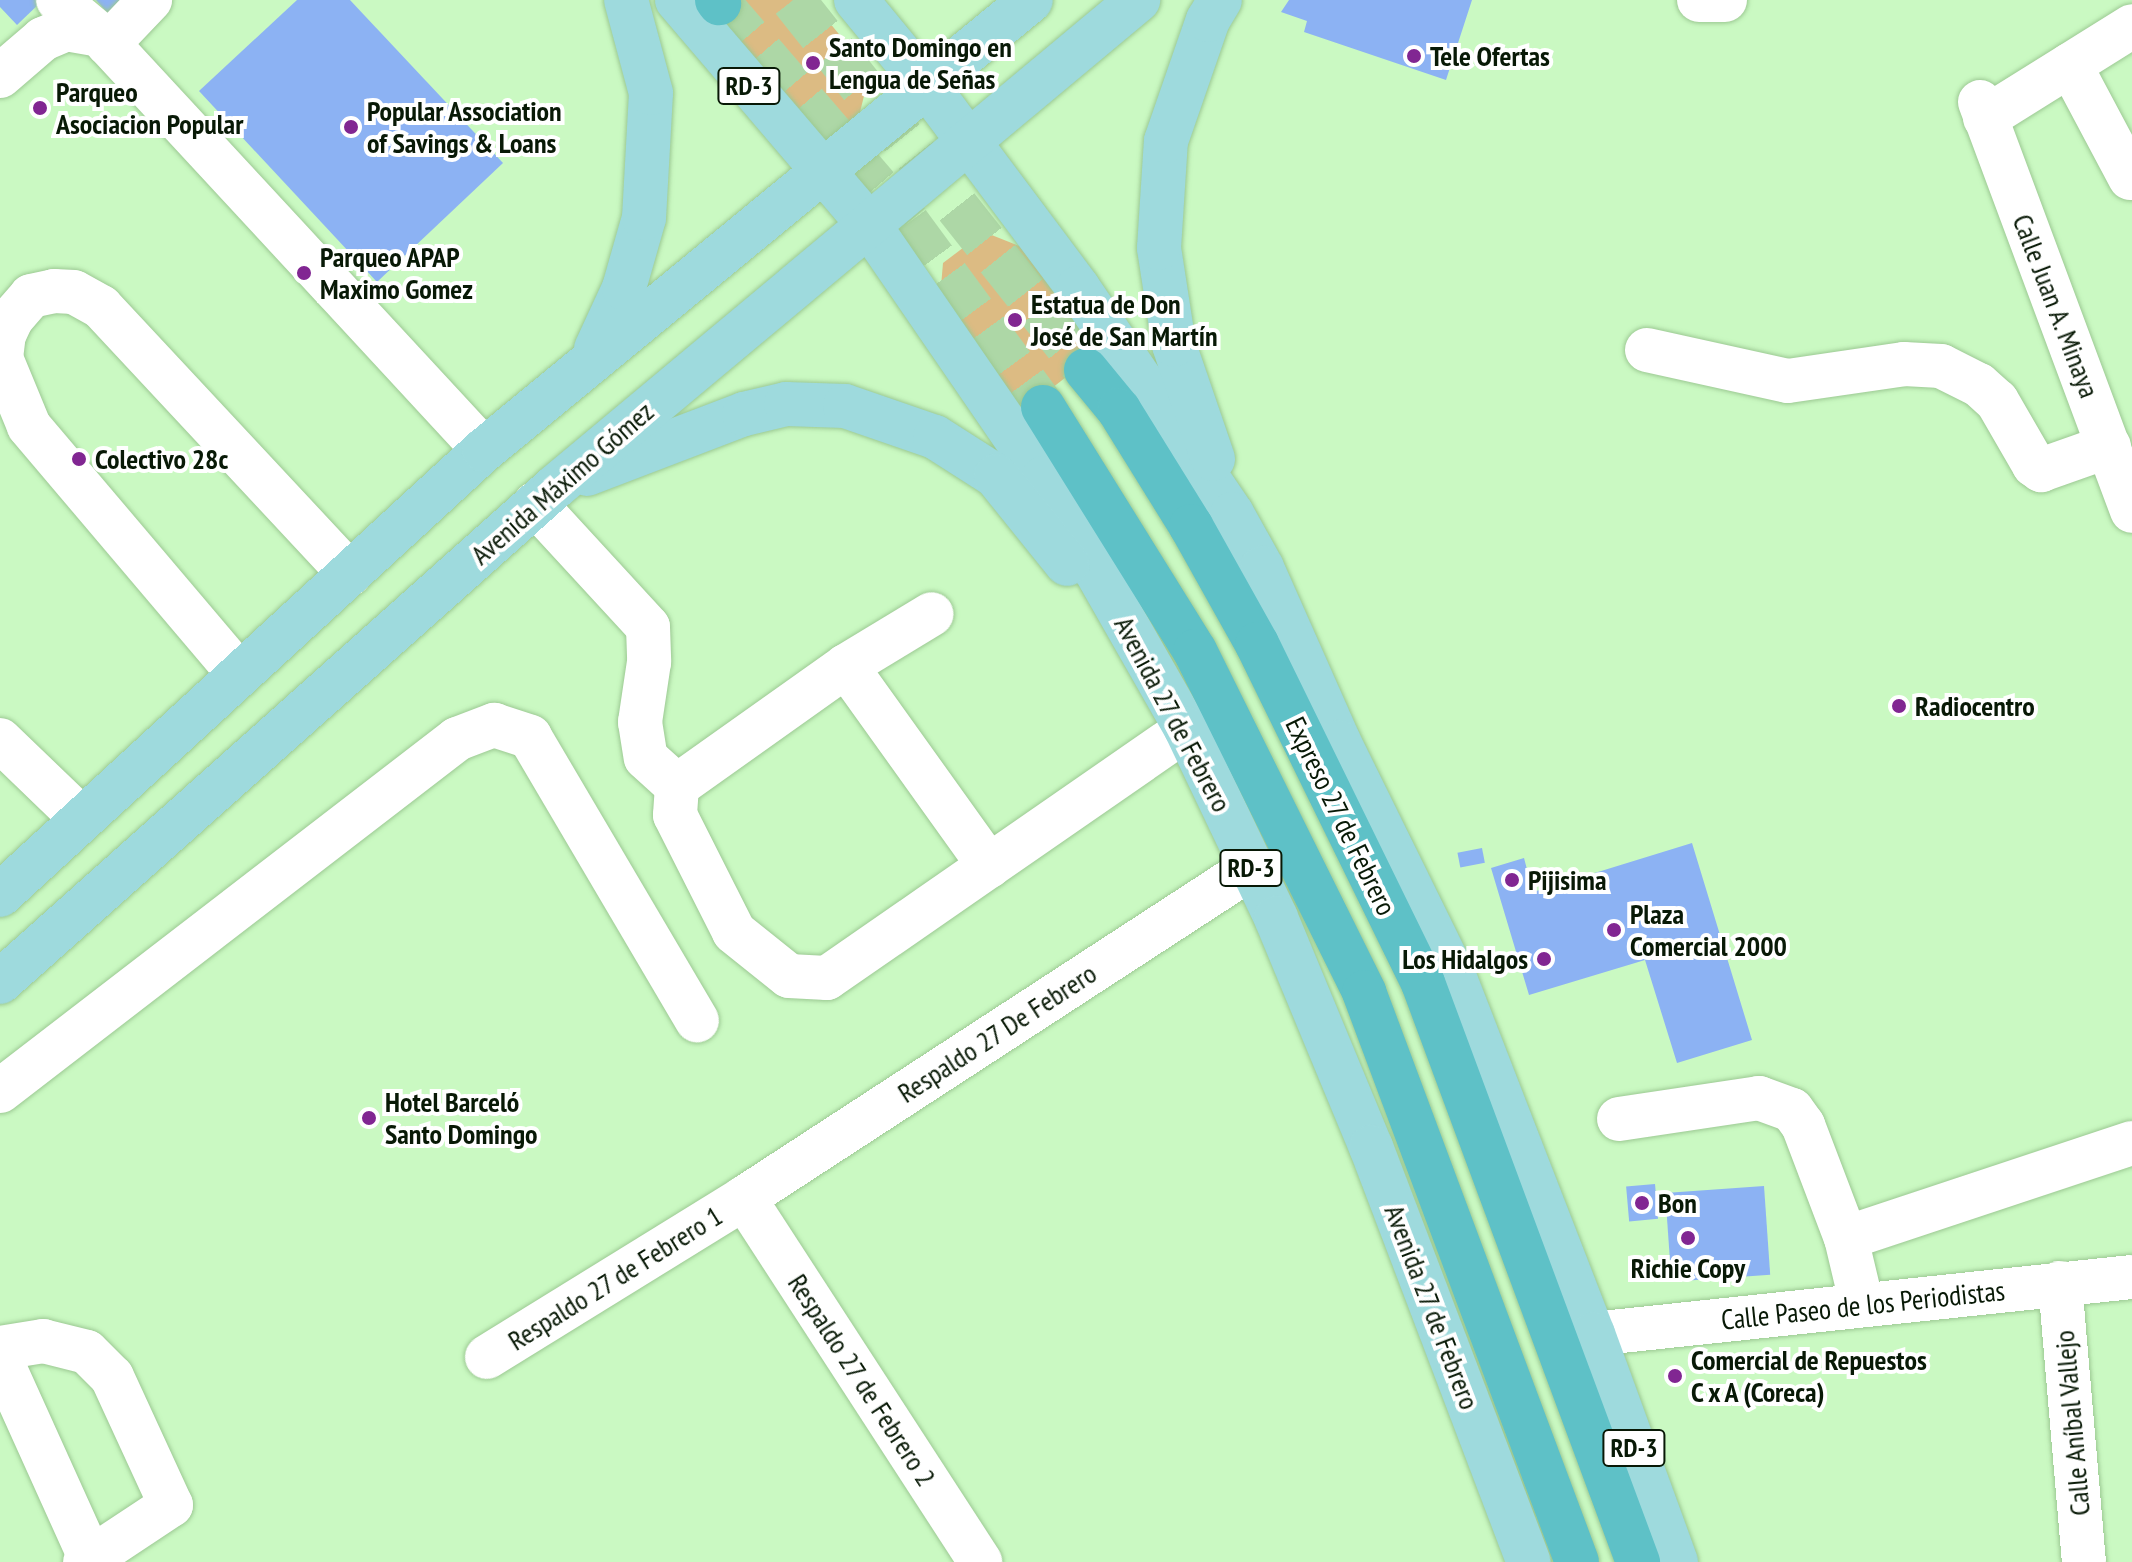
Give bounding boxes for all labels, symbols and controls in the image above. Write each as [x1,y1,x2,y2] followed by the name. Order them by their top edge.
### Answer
[829,30,1012,96] place label: Santo Domingo en Lengua de Señas
[1430,39,1550,73] place label: Tele Ofertas
[1405,47,1423,65] marker: Tele Ofertas
[804,54,822,72] marker: Santo Domingo en Lengua de Señas
[717,64,781,108] road number: RD-3
[56,75,243,141] place label: Parqueo Asociacion Popular
[367,94,563,160] place label: Popular Association of Savings & Loans
[31,99,49,117] marker: Parqueo Asociacion Popular
[342,118,360,136] marker: Popular Association of Savings & Loans
[2005,208,2107,404] street label: Calle Juan A. Minaya
[320,240,473,306] place label: Parqueo APAP Maximo Gomez
[295,264,313,282] marker: Parqueo APAP Maximo Gomez
[1031,287,1218,353] place label: Estatua de Don José de San Martín
[1006,311,1024,329] marker: Estatua de Don José de San Martín
[464,395,660,571] street label: Avenida Máximo Gómez
[95,442,228,476] place label: Colectivo 28c
[70,450,88,468] marker: Colectivo 28c
[1107,610,1239,818] street label: Avenida 27 de Febrero
[1915,689,2035,723] place label: Radiocentro
[1890,697,1908,715] marker: Radiocentro
[1278,711,1404,921] street label: Expreso 27 de Febrero
[1219,846,1283,890] road number: RD-3
[1528,863,1606,897] place label: Pijisima
[1503,871,1521,889] marker: Pijisima
[1630,897,1787,963] place label: Plaza Comercial 2000
[1605,921,1623,939] marker: Plaza Comercial 2000
[1402,942,1528,976] place label: Los Hidalgos
[1535,950,1553,968] marker: Los Hidalgos
[891,956,1103,1110] street label: Respaldo 27 De Febrero
[385,1085,538,1151] place label: Hotel Barceló Santo Domingo
[360,1109,378,1127] marker: Hotel Barceló Santo Domingo
[1658,1186,1697,1220] place label: Bon
[1633,1194,1651,1212] marker: Bon
[501,1198,729,1358] street label: Respaldo 27 de Febrero 1
[1377,1199,1487,1415] street label: Avenida 27 de Febrero
[1679,1229,1697,1247] marker: Richie Copy
[1631,1251,1745,1285] place label: Richie Copy
[781,1267,943,1493] street label: Respaldo 27 de Febrero 2
[1720,1273,2006,1337] street label: Calle Paseo de los Periodistas
[2047,1328,2097,1518] street label: Calle Aníbal Vallejo
[1691,1343,1927,1409] place label: Comercial de Repuestos C x A (Coreca)
[1666,1367,1684,1385] marker: Comercial de Repuestos C x A (Coreca)
[1602,1426,1666,1470] road number: RD-3

